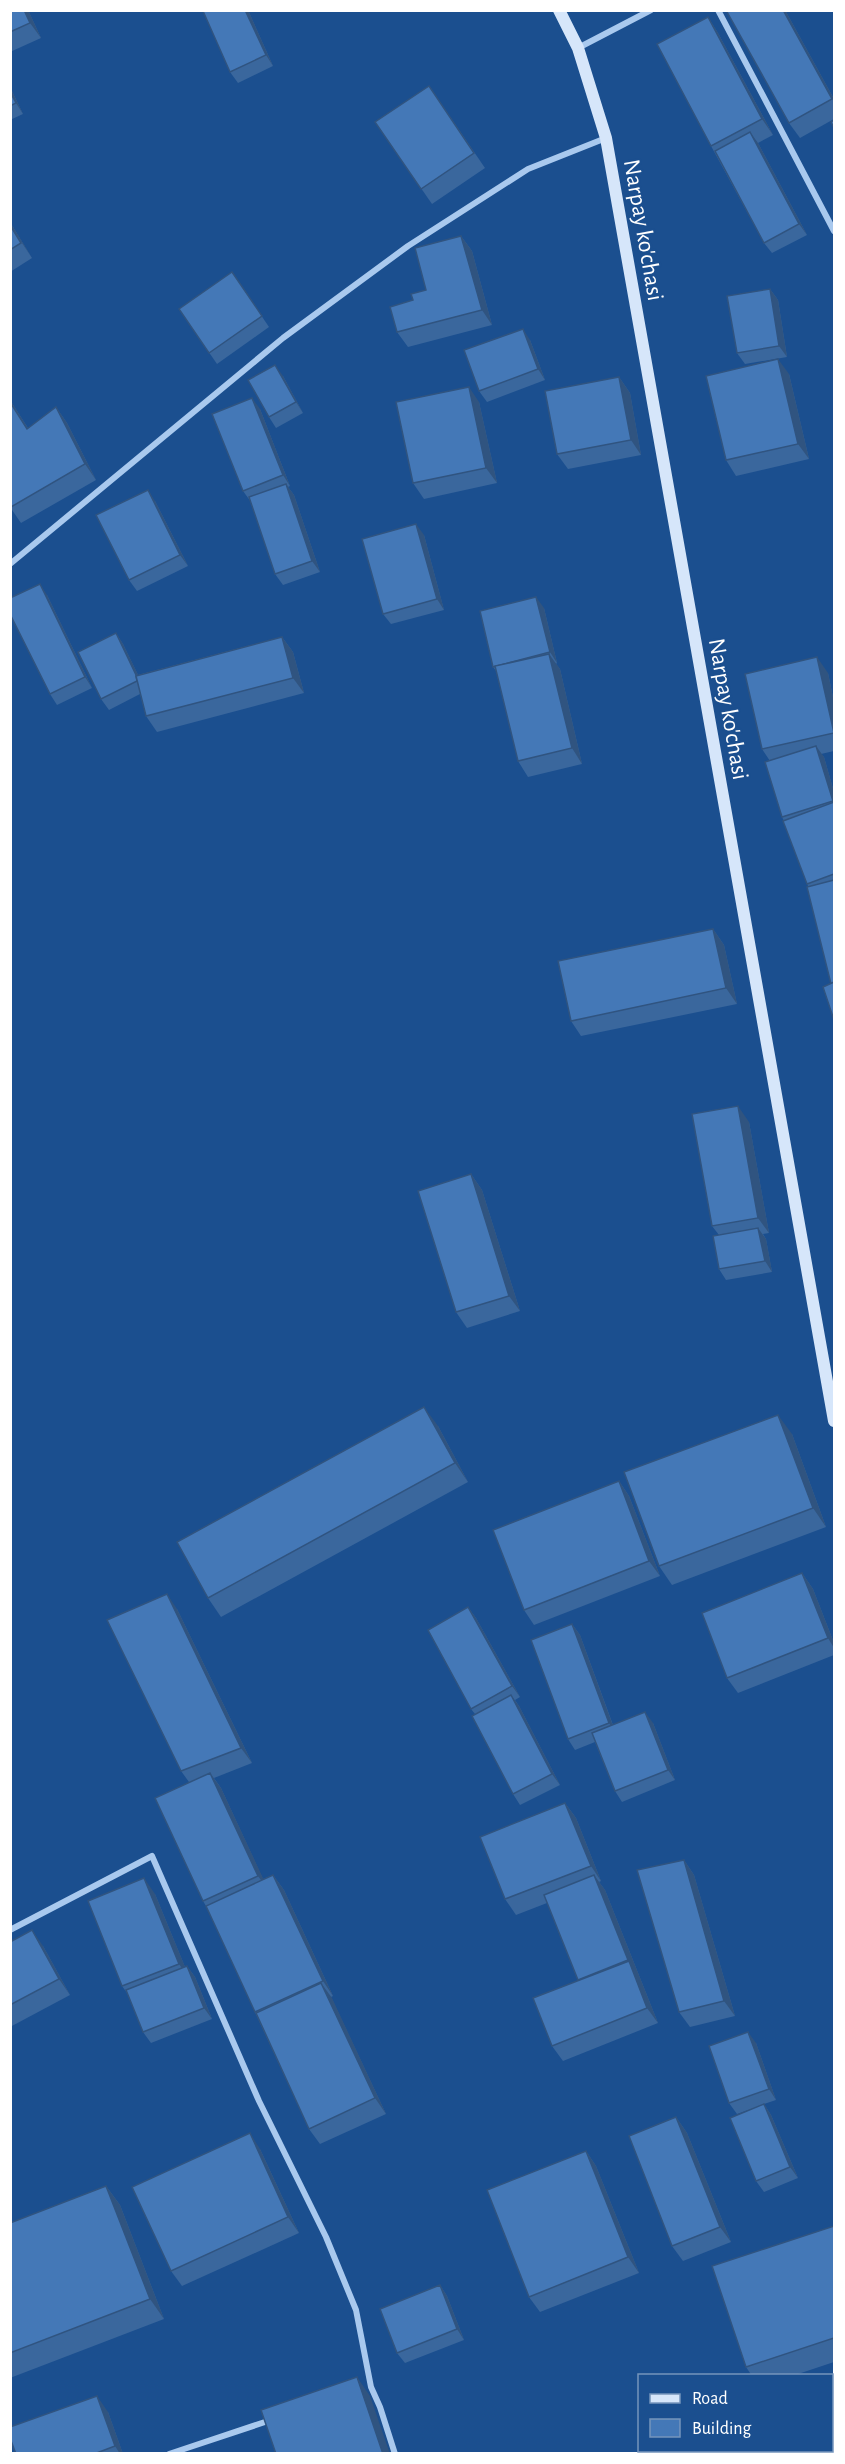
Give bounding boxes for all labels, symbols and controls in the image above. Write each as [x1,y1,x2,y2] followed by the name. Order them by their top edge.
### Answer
[619,157,667,303] street label: Narpay ko'chasi
[704,636,752,782] street label: Narpay ko'chasi
[638,2374,833,2452] legend
[692,2390,728,2408] text: Road
[692,2420,752,2438] text: Building

